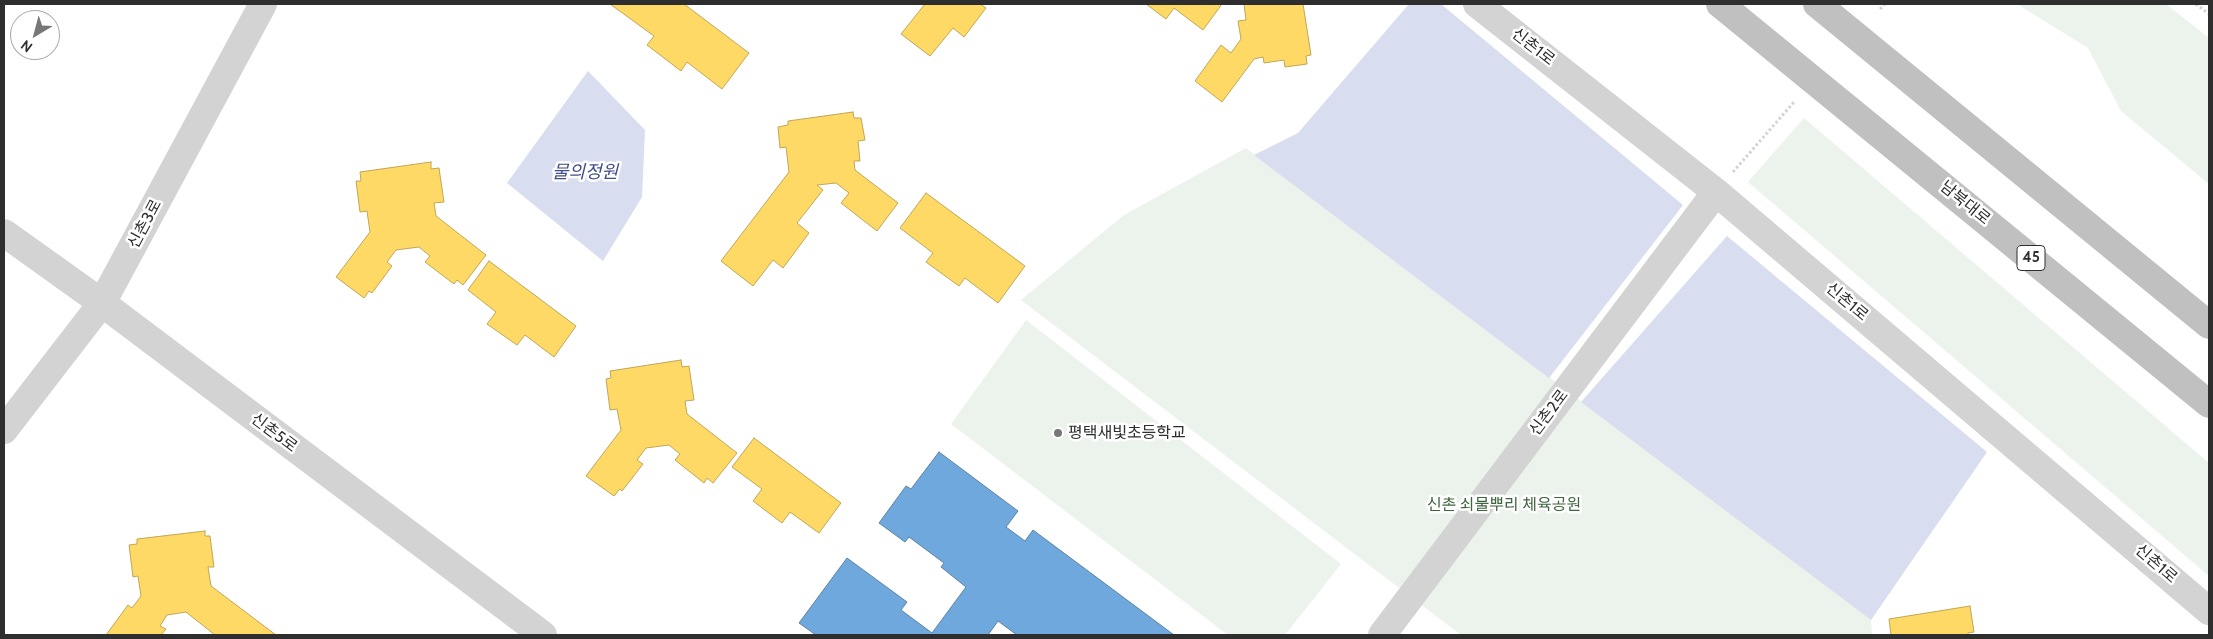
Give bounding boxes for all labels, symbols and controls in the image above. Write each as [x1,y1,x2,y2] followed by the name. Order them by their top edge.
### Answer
[10,10,60,60] north arrow
[1508,24,1558,70] street label: 신촌1로
[17,36,36,56] text: N
[552,162,618,184] water label: 물의정원
[1936,177,1994,229] street label: 남북대로
[124,196,166,252] street label: 신촌3로
[2017,246,2045,270] road number: 45
[1822,279,1872,325] street label: 신촌1로
[1526,386,1572,440] street label: 신촌2로
[247,409,301,457] street label: 신촌5로
[1068,423,1186,443] place label: 평택새빛초등학교
[1052,427,1064,439] marker: 평택새빛초등학교
[1427,495,1581,515] park label: 신촌 쇠물뿌리 체육공원
[2131,541,2181,587] street label: 신촌1로

